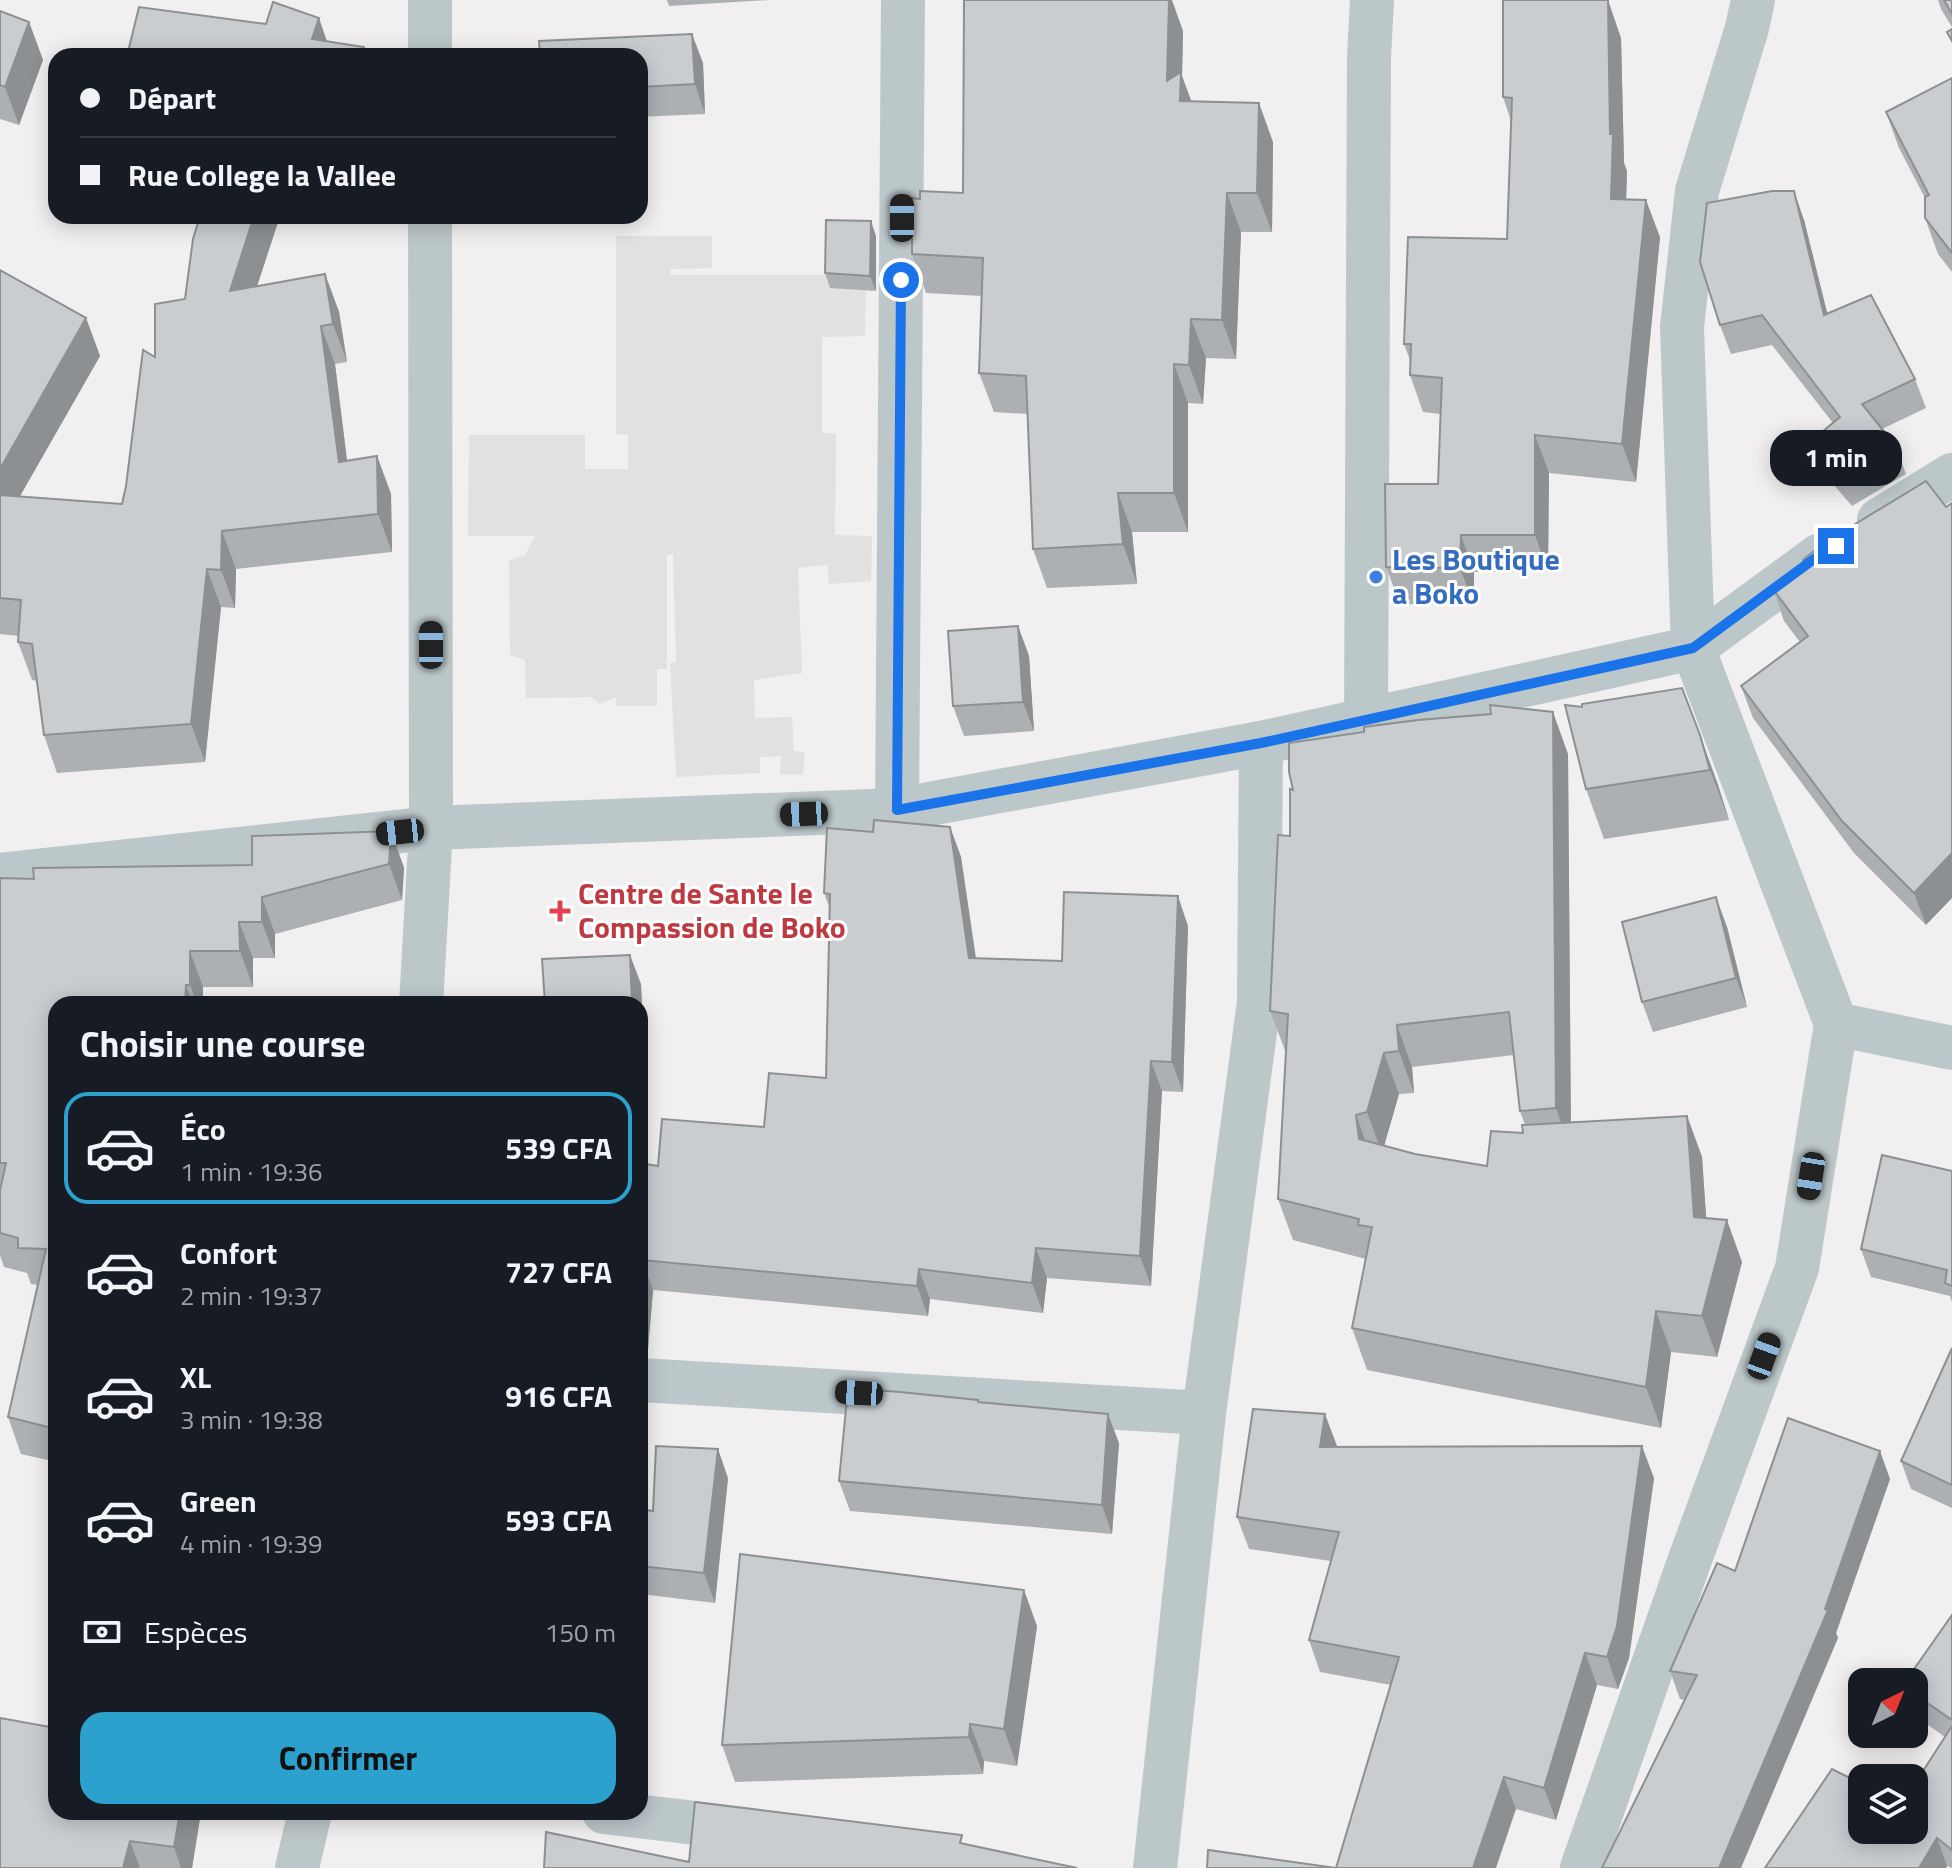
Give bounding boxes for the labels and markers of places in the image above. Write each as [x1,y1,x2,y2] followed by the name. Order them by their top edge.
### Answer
[1392,536,1560,616] place label: Les Boutique a Boko
[1367,568,1385,586] marker: Les Boutique a Boko
[578,870,846,950] place label: Centre de Sante le Compassion de Boko
[549,900,571,922] marker: Centre de Sante le Compassion de Boko

